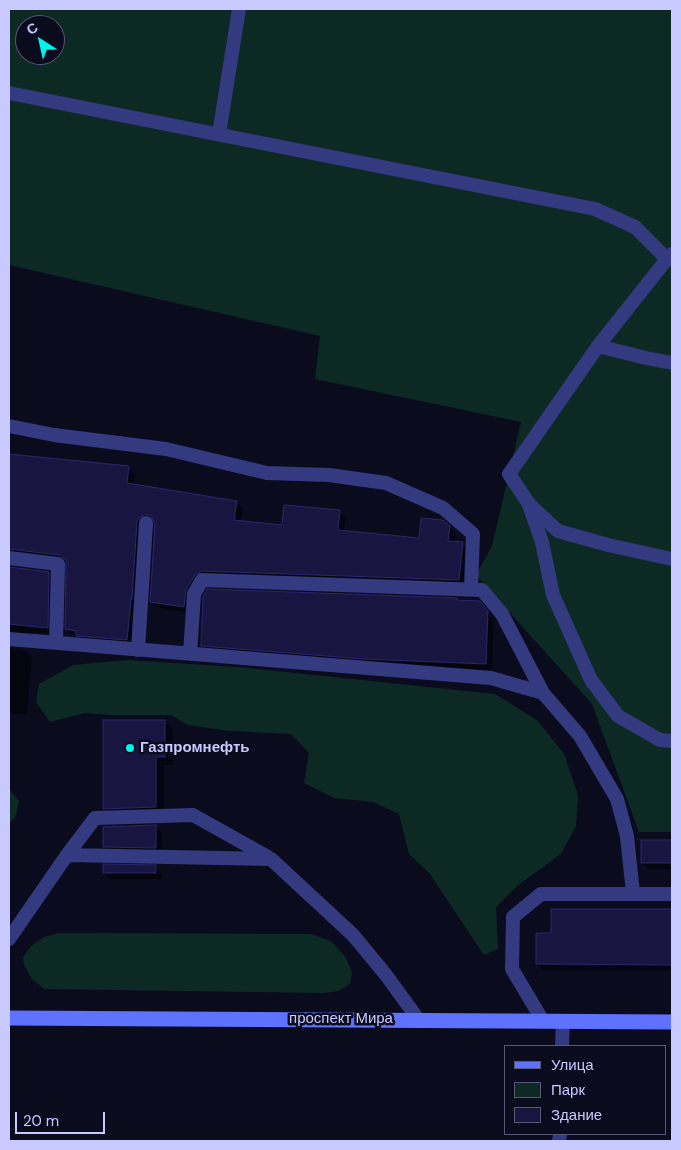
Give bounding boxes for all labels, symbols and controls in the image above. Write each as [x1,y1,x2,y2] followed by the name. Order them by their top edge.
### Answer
[15,15,65,65] north arrow
[23,18,41,39] text: С
[140,739,249,757] place label: Газпромнефть
[124,742,136,754] marker: Газпромнефть
[289,1010,393,1028] street label: проспект Мира
[503,1045,666,1135] legend
[551,1055,594,1075] text: Улица
[551,1080,585,1100] text: Парк
[18,1102,108,1134] scale bar
[551,1105,602,1125] text: Здание
[23,1111,59,1131] text: 20 m

